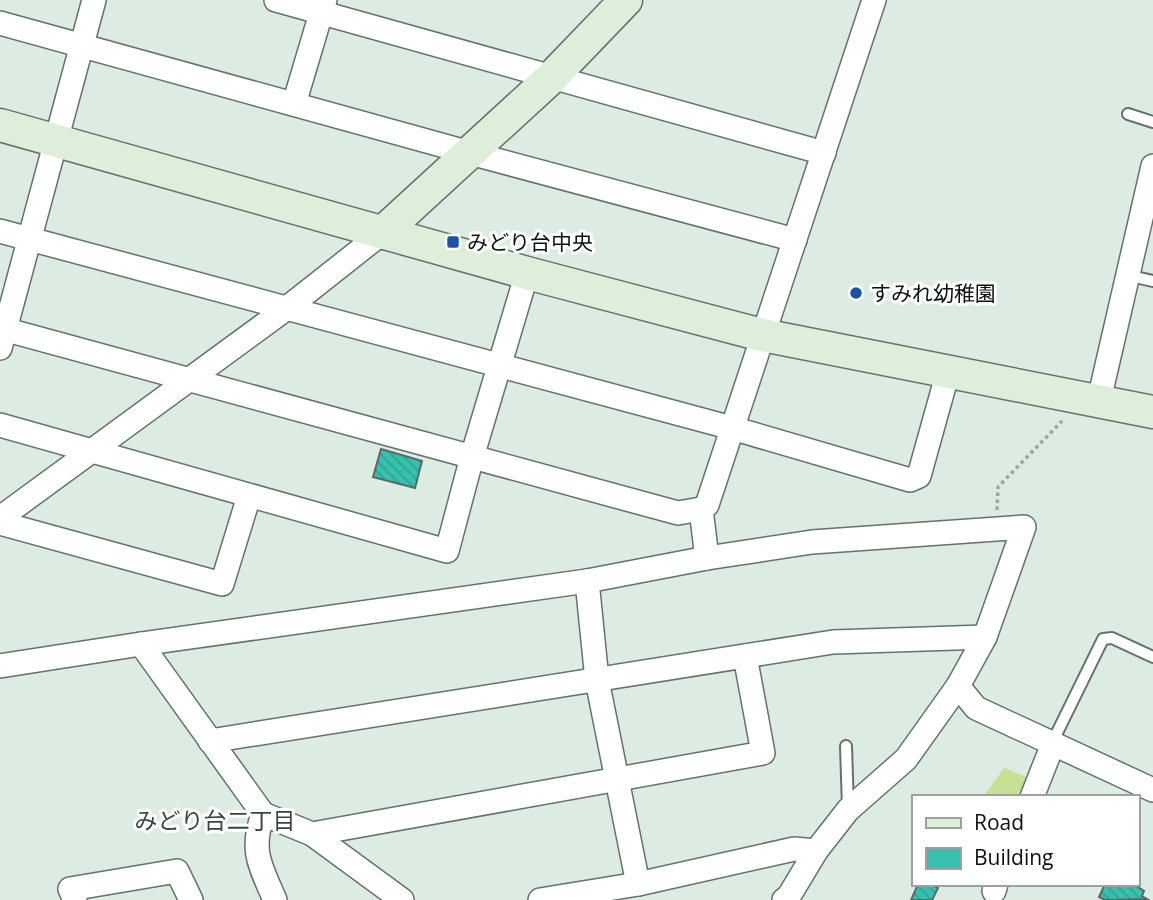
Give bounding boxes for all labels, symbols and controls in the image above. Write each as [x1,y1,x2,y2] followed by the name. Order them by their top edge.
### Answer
[467,228,593,256] place label: みどり台中央
[445,234,461,250] marker: みどり台中央
[870,279,996,307] place label: すみれ幼稚園
[848,285,864,301] marker: すみれ幼稚園
[912,795,1139,886] legend
[135,804,296,836] district label: みどり台二丁目
[974,808,1024,836] text: Road
[974,843,1053,871] text: Building

